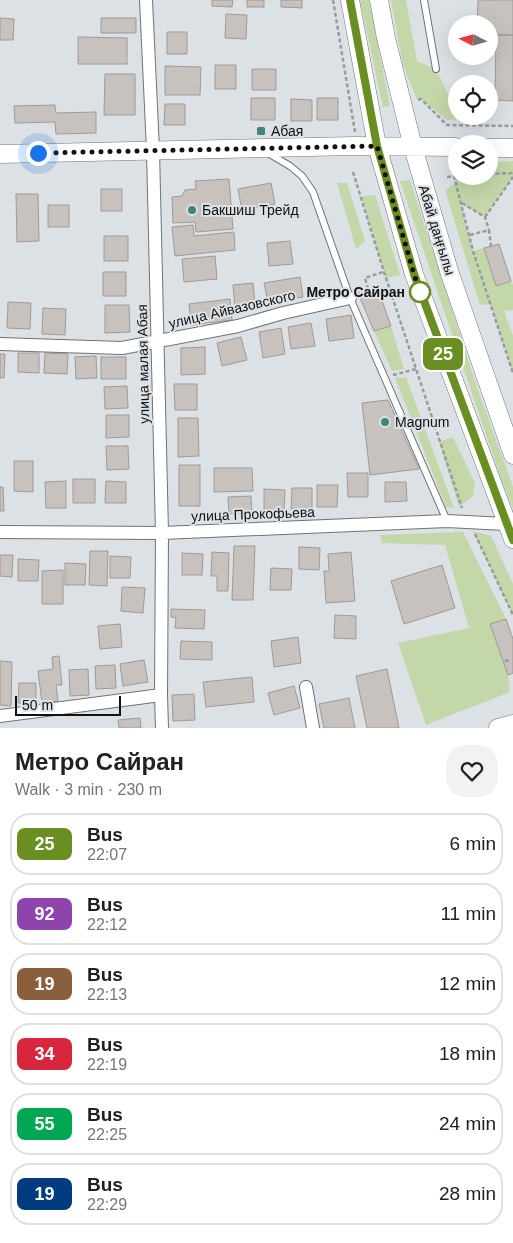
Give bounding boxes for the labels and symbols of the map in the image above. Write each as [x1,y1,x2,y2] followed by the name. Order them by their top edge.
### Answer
[448,15,498,65] north arrow
[271,123,303,139] place label: Абая
[255,125,267,137] marker: Абая
[26,141,51,166] your location
[416,183,458,277] street label: Абай даңғылы
[202,202,299,218] place label: Бакшиш Трейд
[186,204,198,216] marker: Бакшиш Трейд
[409,281,431,303] marker: Метро Сайран
[306,284,405,300] place label: Метро Сайран
[167,287,297,331] street label: улица Айвазовского
[134,304,152,424] street label: улица малая Абая
[420,338,466,370] line badge: 25
[395,414,449,430] place label: Magnum
[379,416,391,428] marker: Magnum
[191,504,315,524] street label: улица Прокофьева
[15,693,121,716] scale bar

